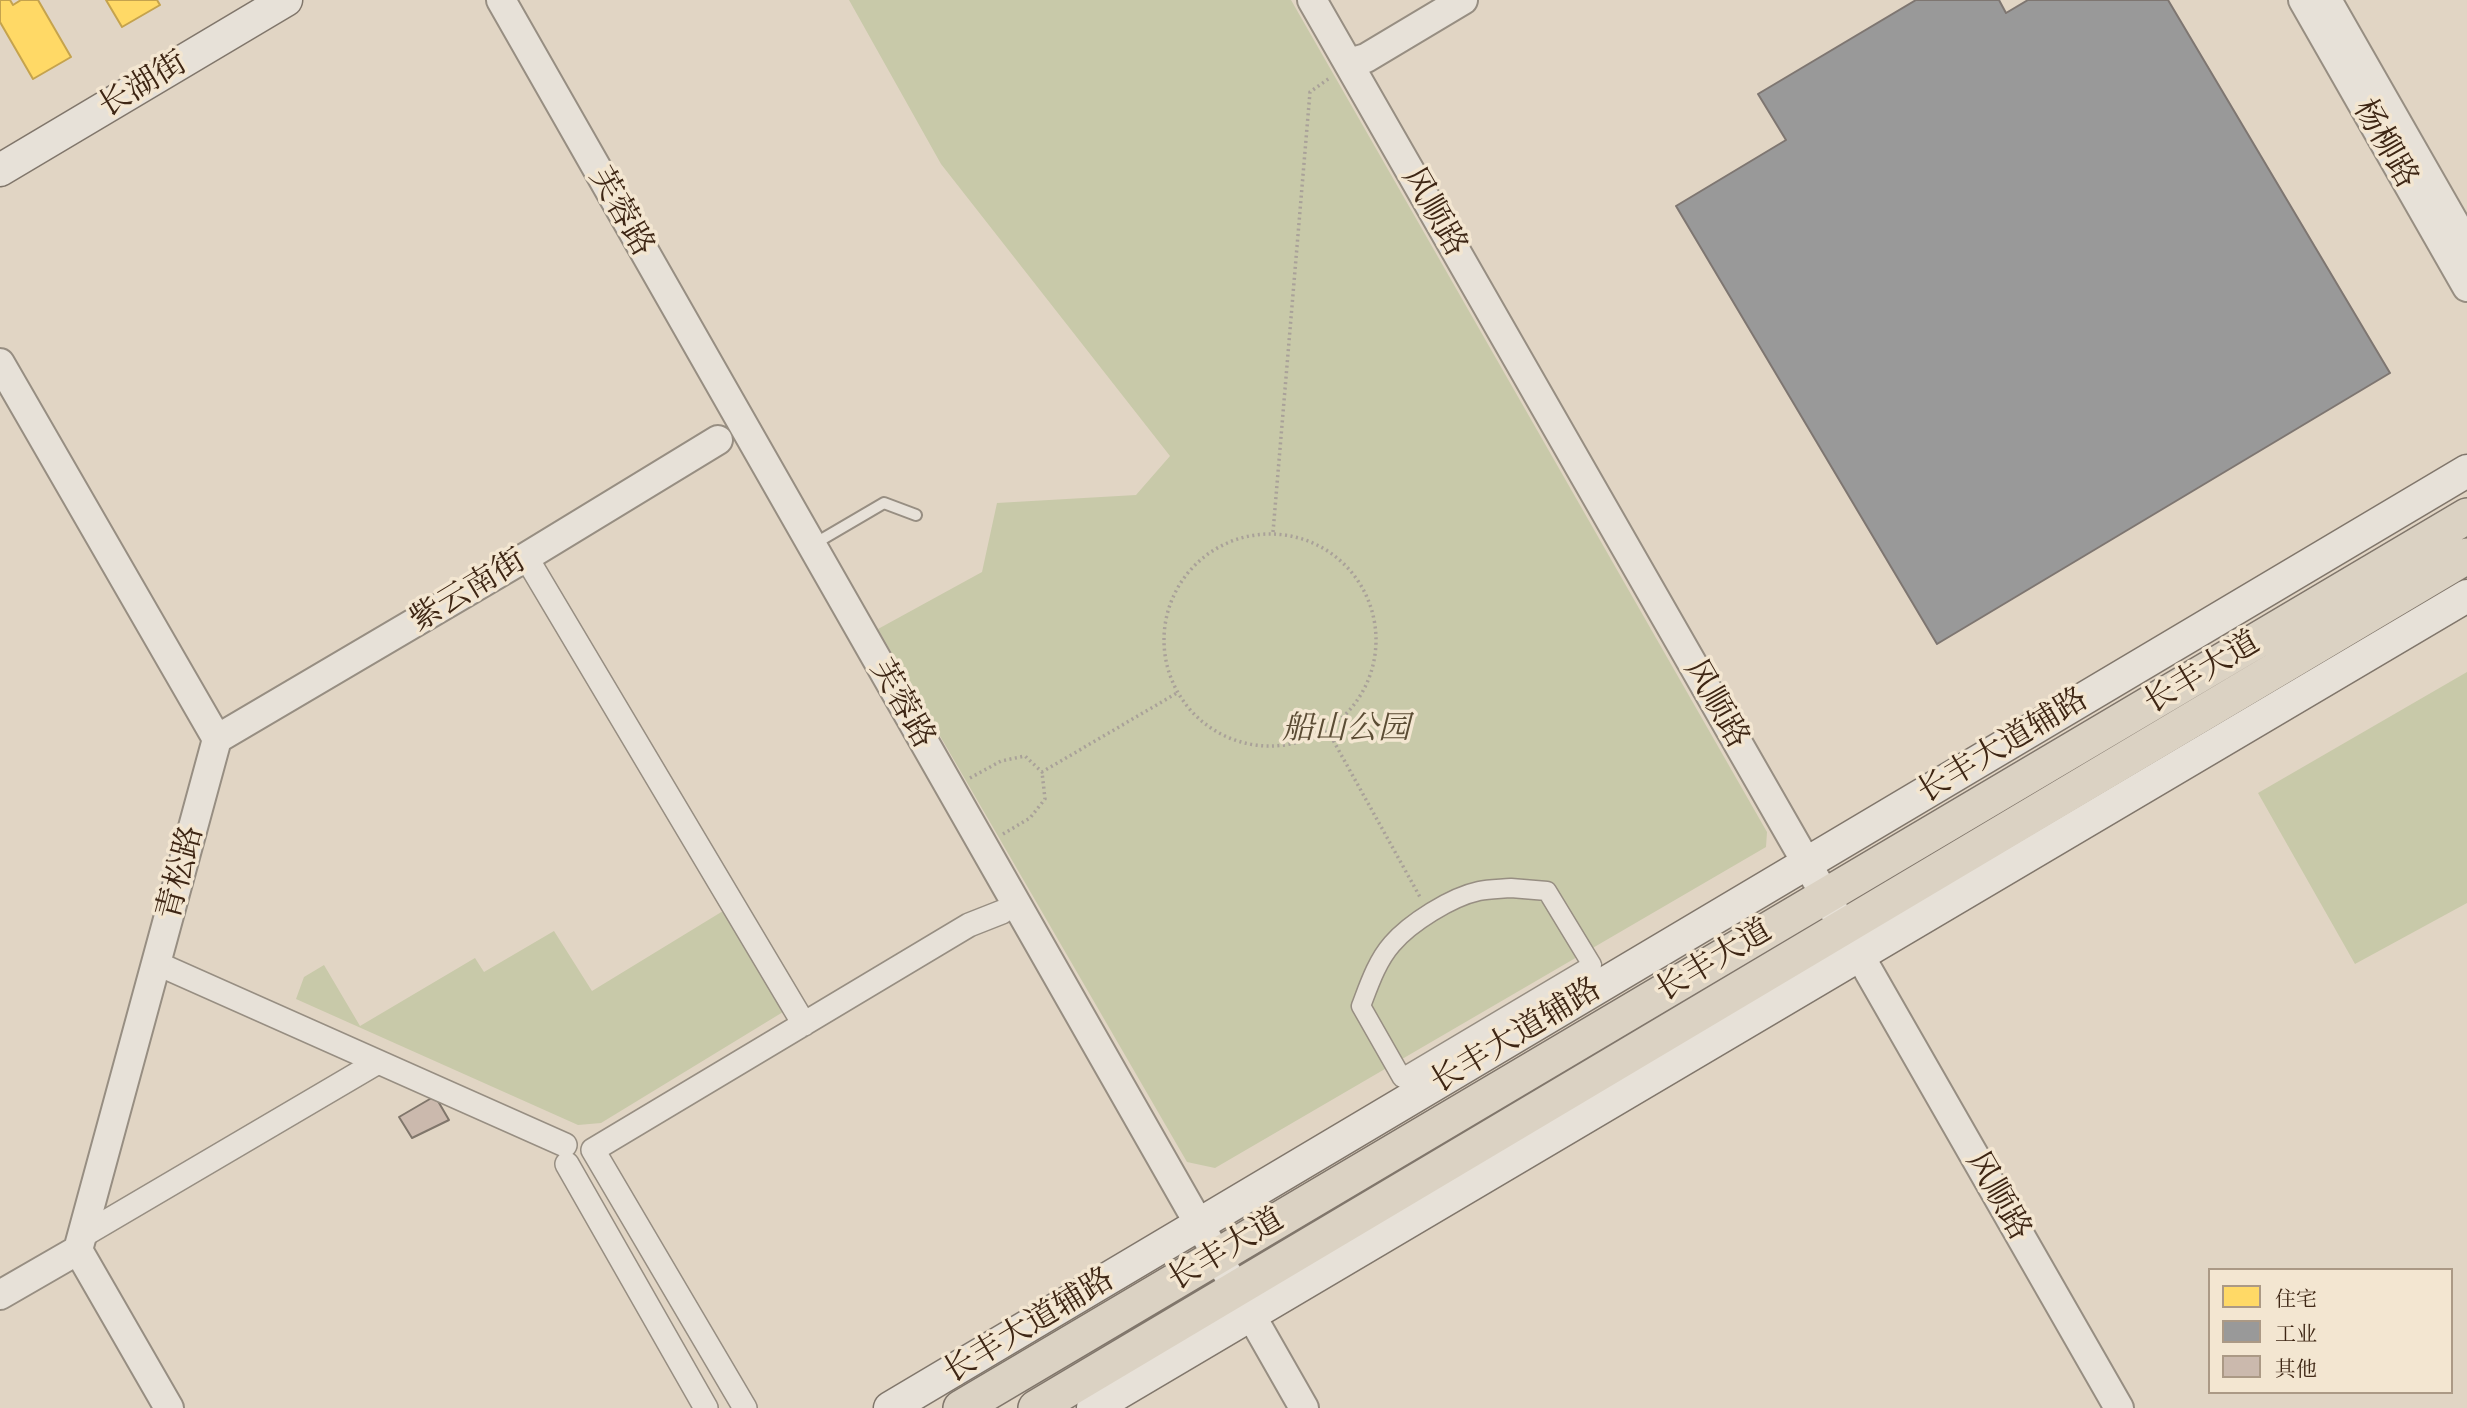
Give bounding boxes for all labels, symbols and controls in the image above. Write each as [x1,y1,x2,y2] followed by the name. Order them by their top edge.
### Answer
[92,44,194,126] street label: 长湖街
[2344,93,2426,195] street label: 杨柳路
[580,161,662,263] street label: 芙蓉路
[1393,161,1475,263] street label: 风顺路
[403,542,533,640] street label: 紫云南街
[2137,624,2267,722] street label: 长丰大道
[861,653,943,755] street label: 芙蓉路
[1675,653,1757,755] street label: 风顺路
[1911,680,2095,812] street label: 长丰大道辅路
[1282,710,1410,748] park label: 船山公园
[150,822,212,924] street label: 青松路
[1649,912,1779,1010] street label: 长丰大道
[1424,970,1608,1102] street label: 长丰大道辅路
[1957,1145,2039,1247] street label: 风顺路
[1161,1201,1291,1299] street label: 长丰大道
[937,1260,1121,1392] street label: 长丰大道辅路
[2208,1268,2453,1394] legend
[2275,1285,2317,1312] text: 住宅
[2275,1320,2317,1347] text: 工业
[2275,1355,2317,1382] text: 其他

